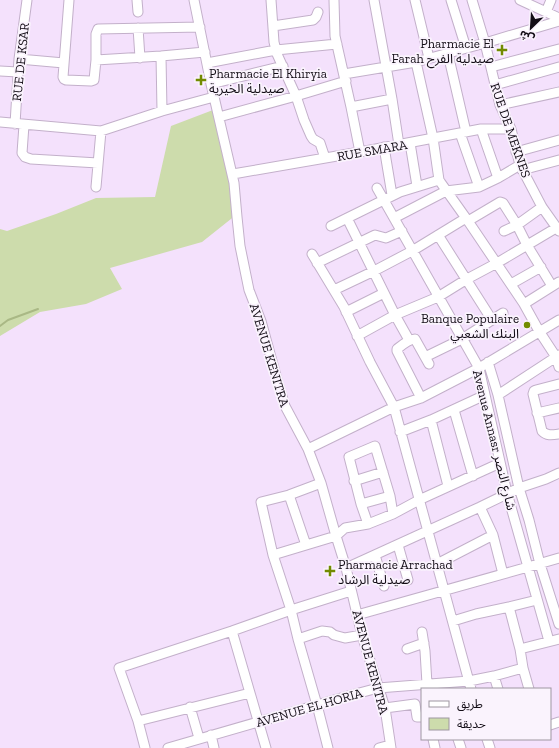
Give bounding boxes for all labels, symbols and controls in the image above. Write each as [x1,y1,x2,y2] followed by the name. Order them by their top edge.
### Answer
[511,8,551,48] north arrow
[9,22,32,102] street label: RUE DE KSAR
[517,28,537,46] text: ش
[391,36,495,69] place label: Pharmacie El Farah صيدلية الفرح
[497,45,507,55] marker: Pharmacie El Farah صيدلية الفرح
[209,66,328,96] place label: Pharmacie El Khiryia صيدلية الخيرية
[196,75,206,85] marker: Pharmacie El Khiryia صيدلية الخيرية
[487,81,534,179] street label: RUE DE MEKNES
[336,137,409,164] street label: RUE SMARA
[247,302,293,409] street label: AVENUE KENITRA
[421,311,519,344] place label: Banque Populaire البنك الشعبي
[522,320,532,330] marker: Banque Populaire البنك الشعبي
[467,368,519,513] street label: Avenue Annasr شارع النصر
[338,557,453,587] place label: Pharmacie Arrachad صيدلية الرشاد
[325,566,335,576] marker: Pharmacie Arrachad صيدلية الرشاد
[349,608,392,717] street label: AVENUE KENITRA
[254,685,365,730] street label: AVENUE EL HORIA
[421,688,551,740] legend
[457,697,483,712] text: طريق
[457,717,486,731] text: حديقة

